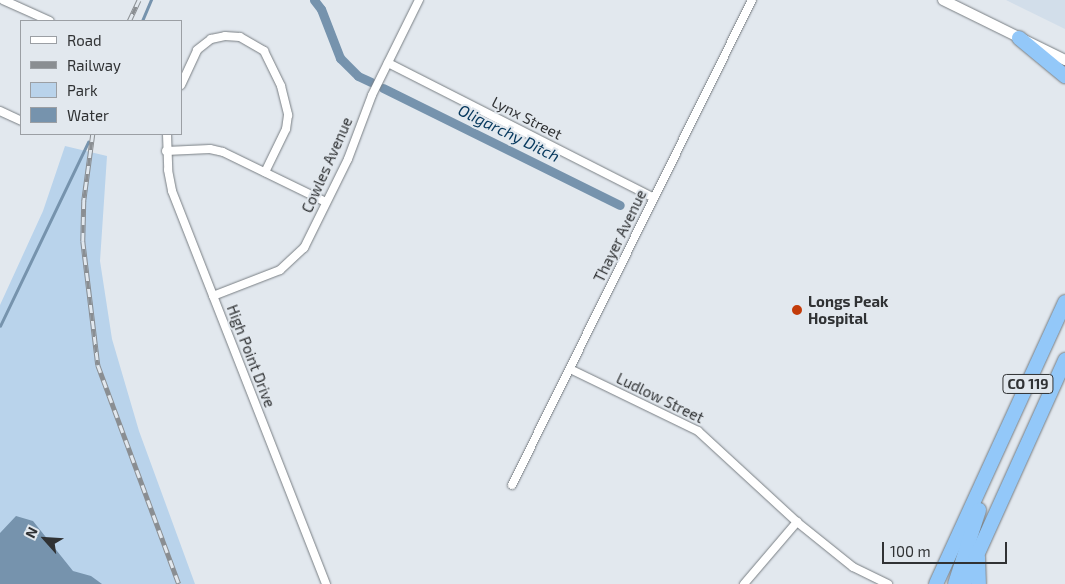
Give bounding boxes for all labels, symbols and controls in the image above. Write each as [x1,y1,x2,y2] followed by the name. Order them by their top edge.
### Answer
[20,20,182,135] legend
[67,31,102,49] text: Road
[67,56,121,74] text: Railway
[67,81,98,99] text: Park
[489,93,565,143] street label: Lynx Street
[455,100,563,166] water label: Oligarchy Ditch
[67,106,109,124] text: Water
[298,114,356,216] street label: Cowles Avenue
[590,187,650,285] street label: Thayer Avenue
[808,292,888,327] place label: Longs Peak Hospital
[223,302,279,410] street label: High Point Drive
[790,303,804,317] marker: Longs Peak Hospital
[613,369,707,427] street label: Ludlow Street
[1002,372,1054,396] road number: CO 119
[20,514,70,564] north arrow
[21,524,41,540] text: N
[885,532,1010,564] scale bar
[890,542,931,560] text: 100 m

